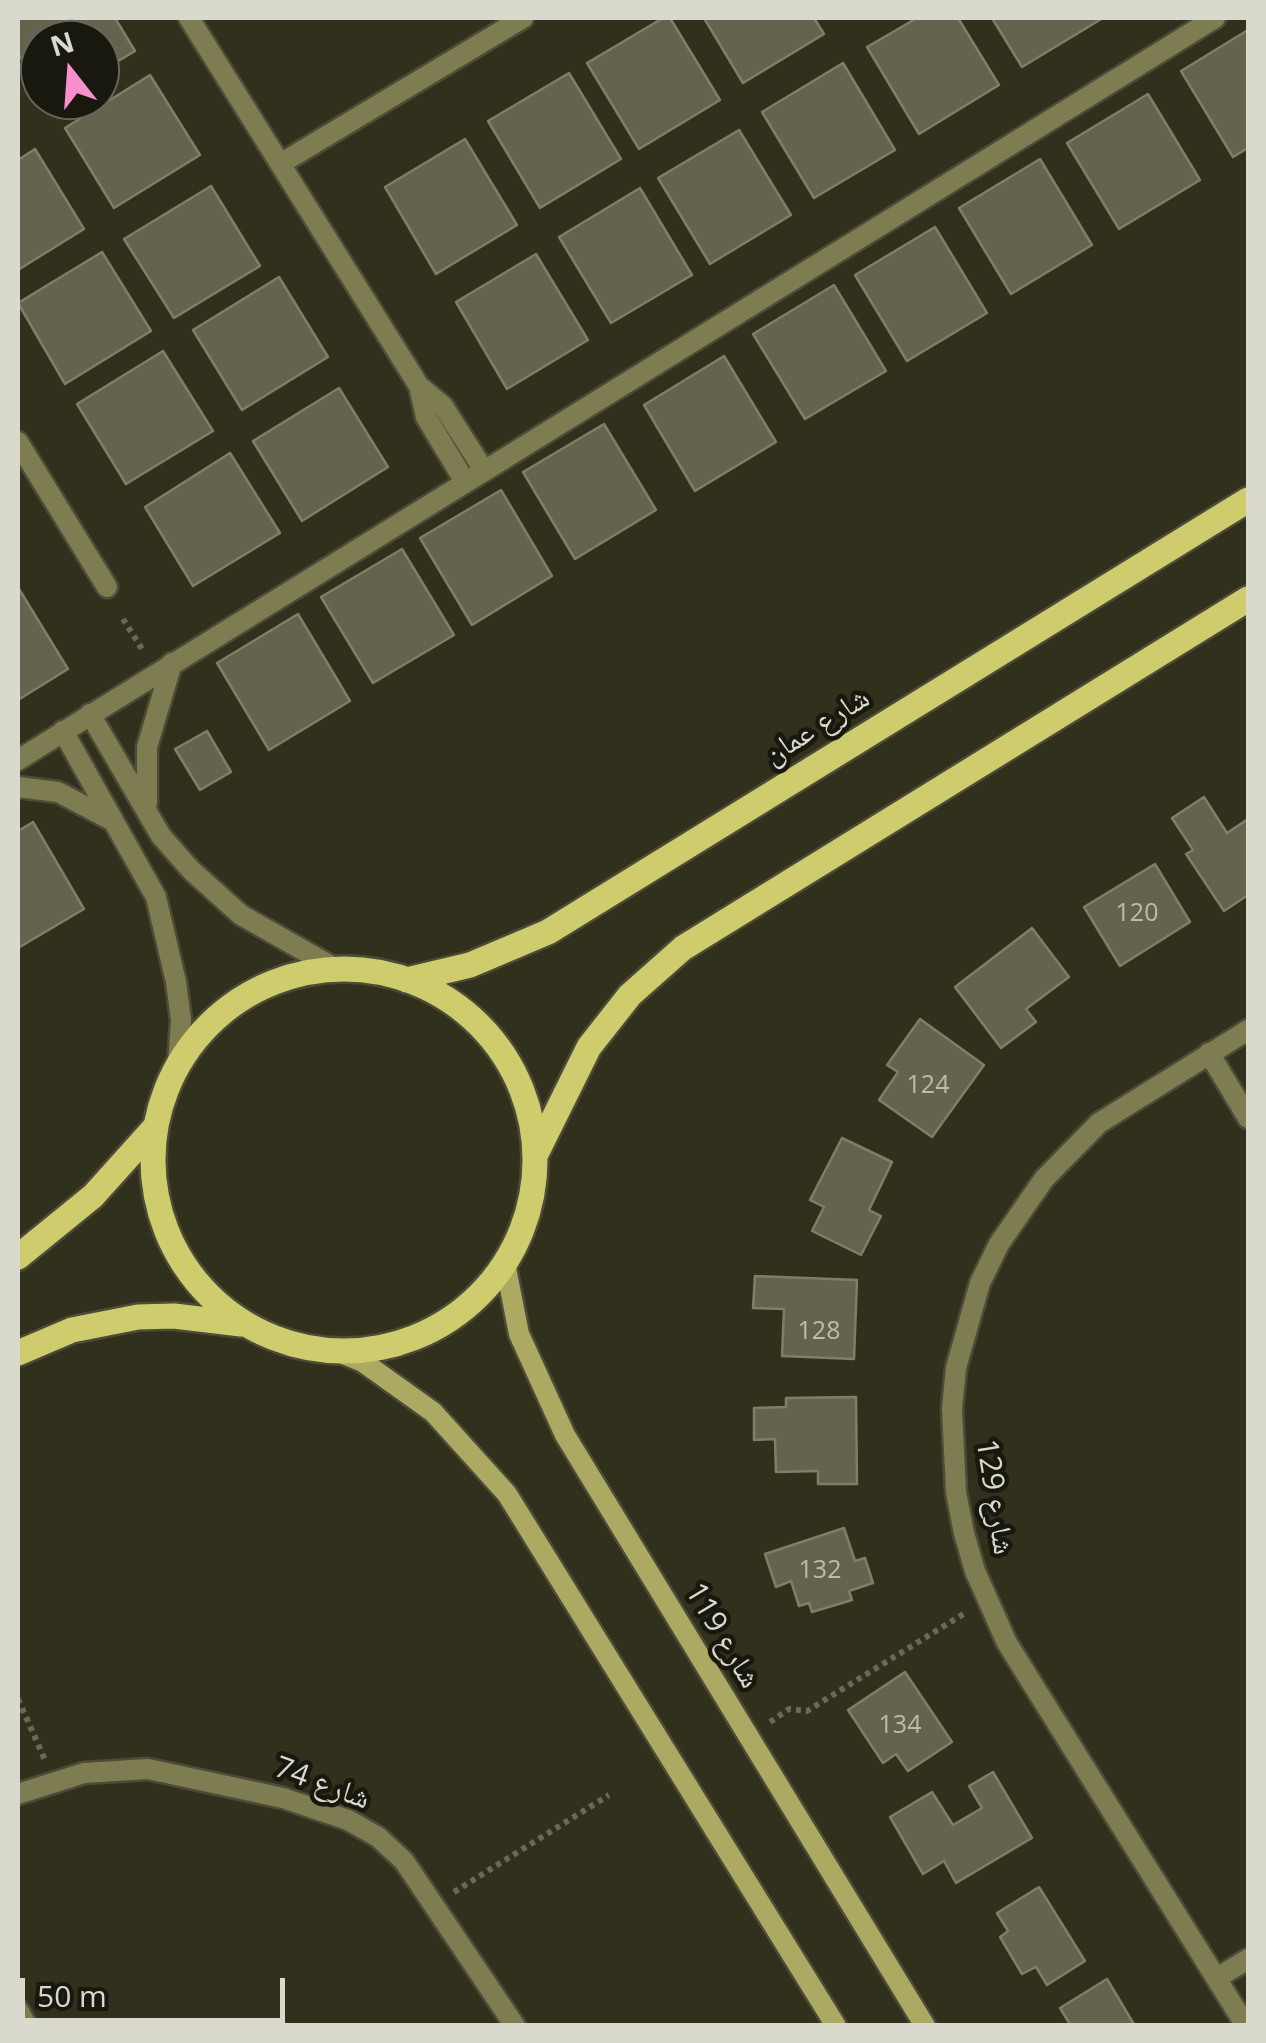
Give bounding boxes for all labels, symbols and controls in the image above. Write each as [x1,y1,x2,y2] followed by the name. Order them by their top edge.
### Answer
[20,20,120,120] north arrow
[45,22,78,65] text: N
[758,681,876,773] street label: شارع عمان
[1116,899,1158,929] house number: 120
[907,1071,949,1101] house number: 124
[798,1317,840,1347] house number: 128
[967,1437,1021,1557] street label: شارع 129
[799,1556,841,1586] house number: 132
[677,1577,767,1695] street label: شارع 119
[879,1711,921,1741] house number: 134
[269,1750,375,1818] street label: شارع 74
[25,1958,290,2020] scale bar
[37,1975,107,2016] text: 50 m

